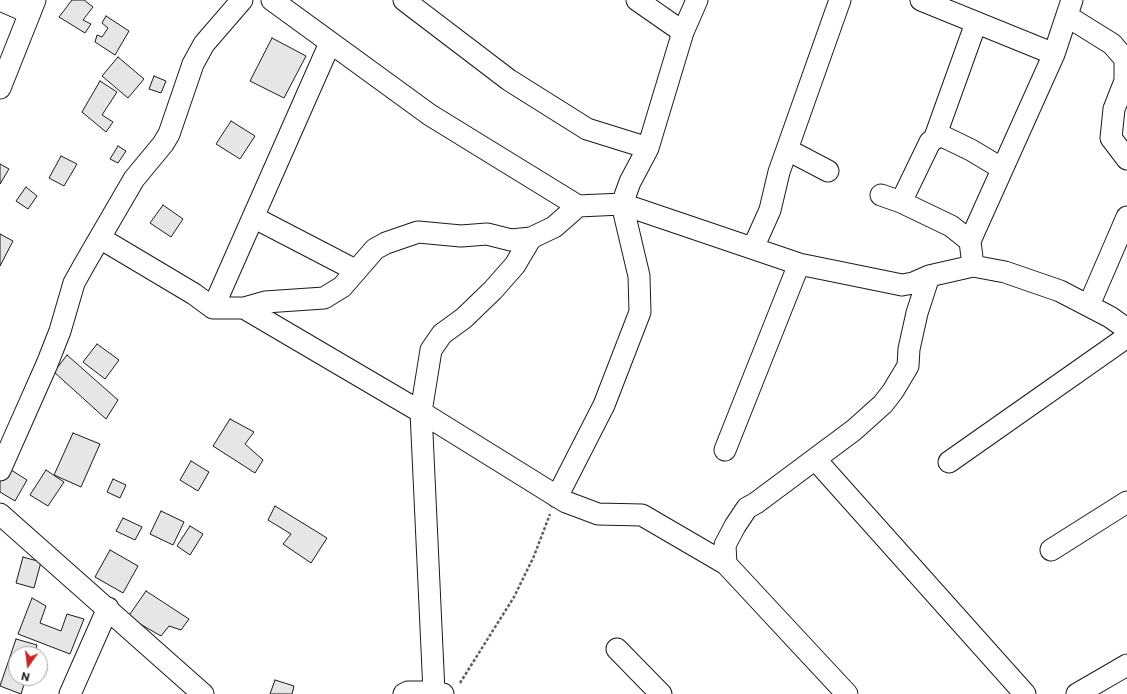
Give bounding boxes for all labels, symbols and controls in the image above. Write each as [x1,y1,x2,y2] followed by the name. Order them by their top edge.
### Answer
[8,646,48,686] north arrow
[20,670,31,684] text: N

